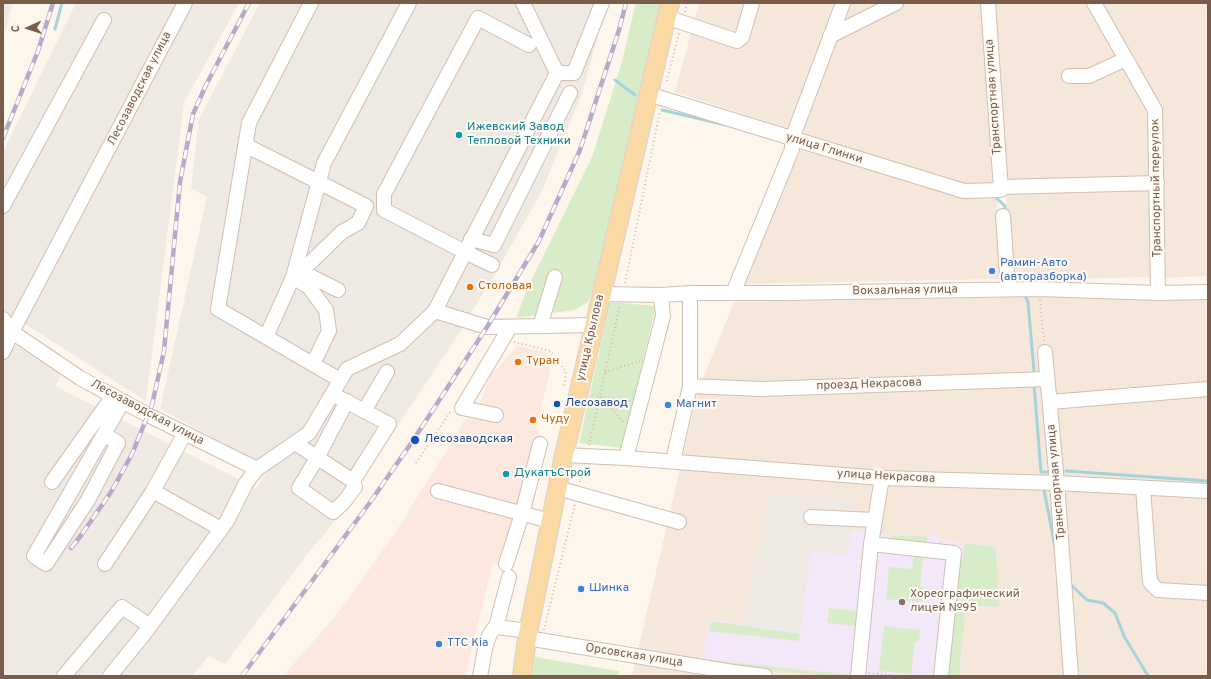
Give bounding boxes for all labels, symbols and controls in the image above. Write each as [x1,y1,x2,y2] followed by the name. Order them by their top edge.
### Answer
[8,8,48,48] north arrow
[9,25,23,33] text: С
[105,29,175,149] street label: Лесозаводская улица
[983,39,1005,155] street label: Транспортная улица
[1149,118,1165,258] street label: Транспортный переулок
[467,121,571,149] place label: Ижевский Завод Тепловой Техники
[454,130,464,140] marker: Ижевский Завод Тепловой Техники
[784,130,864,168] street label: улица Глинки
[1000,257,1086,285] place label: Рамин-Авто (авторазборка)
[987,266,997,276] marker: Рамин-Авто (авторазборка)
[478,280,532,294] place label: Столовая
[465,282,475,292] marker: Столовая
[852,283,958,299] street label: Вокзальная улица
[574,293,608,383] street label: улица Крылова
[526,355,559,369] place label: Туран
[513,357,523,367] marker: Туран
[816,376,922,394] street label: проезд Некрасова
[88,377,206,449] street label: Лесозаводская улица
[565,397,628,411] place label: Лесозавод
[676,398,717,412] place label: Магнит
[552,399,562,409] marker: Лесозавод
[663,400,673,410] marker: Магнит
[541,413,570,427] place label: Чуду
[528,415,538,425] marker: Чуду
[1045,424,1069,540] street label: Транспортная улица
[424,433,513,447] place label: Лесозаводская
[409,434,421,446] marker: Лесозаводская
[514,467,591,481] place label: ДукатъСтрой
[837,467,935,487] street label: улица Некрасова
[501,469,511,479] marker: ДукатъСтрой
[589,582,629,596] place label: Шинка
[576,584,586,594] marker: Шинка
[910,588,1020,616] place label: Хореографический лицей №95
[897,597,907,607] marker: Хореографический лицей №95
[447,637,488,651] place label: ТТС Kia
[434,639,444,649] marker: ТТС Kia
[584,641,684,671] street label: Орсовская улица

